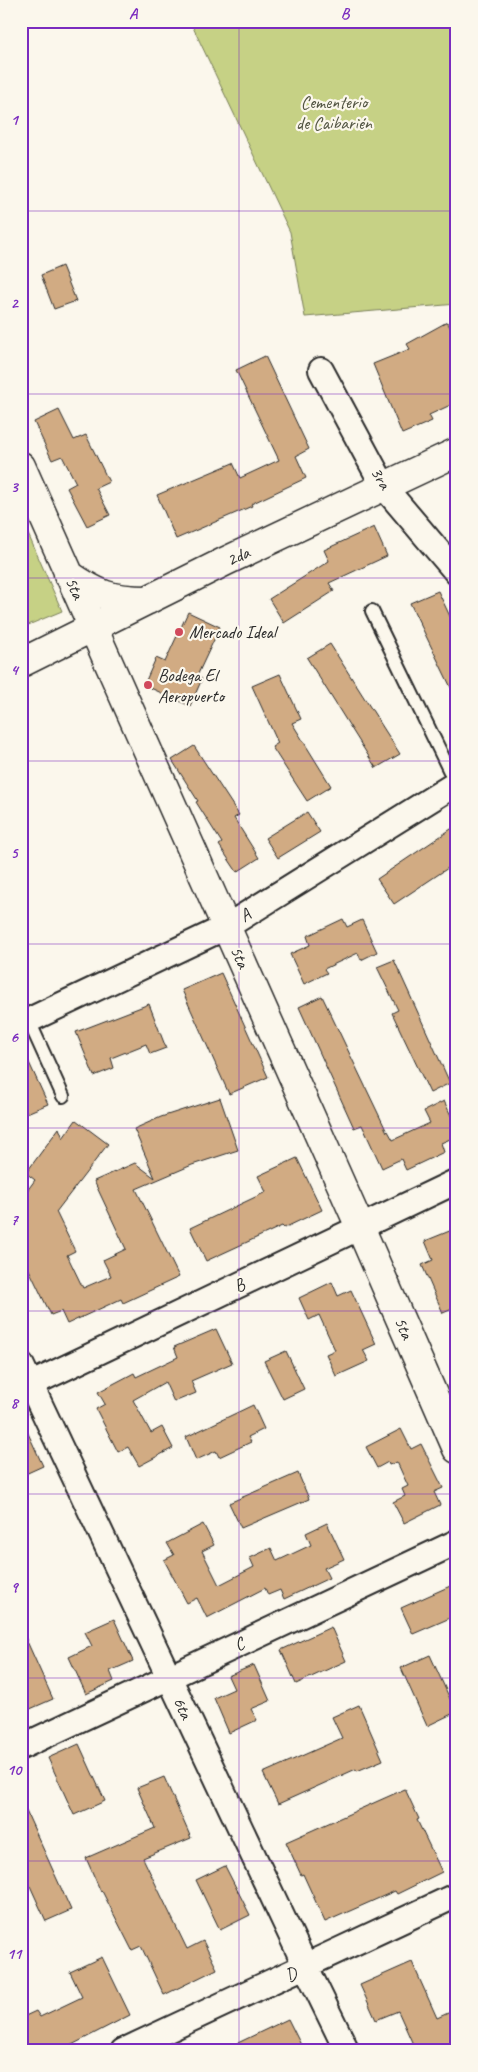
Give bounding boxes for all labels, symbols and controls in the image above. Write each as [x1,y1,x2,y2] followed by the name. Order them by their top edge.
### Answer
[129,4,139,24] text: A
[341,4,351,24] text: B
[296,91,373,134] park label: Cementerio de Caibarién
[10,110,19,130] text: 1
[10,293,19,313] text: 2
[366,463,397,494] street label: 3ra
[10,477,19,497] text: 3
[223,541,254,571] street label: 2da
[60,574,90,604] street label: 5ta
[189,621,279,643] place label: Mercado Ideal
[173,626,185,638] marker: Mercado Ideal
[10,660,19,680] text: 4
[158,664,225,707] place label: Bodega El Aeropuerto
[142,679,154,691] marker: Bodega El Aeropuerto
[11,843,20,863] text: 5
[235,903,255,927] street label: A
[225,943,255,973] street label: 5ta
[10,1027,19,1047] text: 6
[10,1210,19,1230] text: 7
[230,1272,249,1297] street label: B
[390,1314,419,1343] street label: 5ta
[10,1393,19,1413] text: 8
[10,1577,19,1597] text: 9
[230,1631,250,1656] street label: C
[168,1693,198,1724] street label: 6ta
[7,1760,23,1780] text: 10
[7,1944,23,1964] text: 11
[282,1961,302,1986] street label: D

